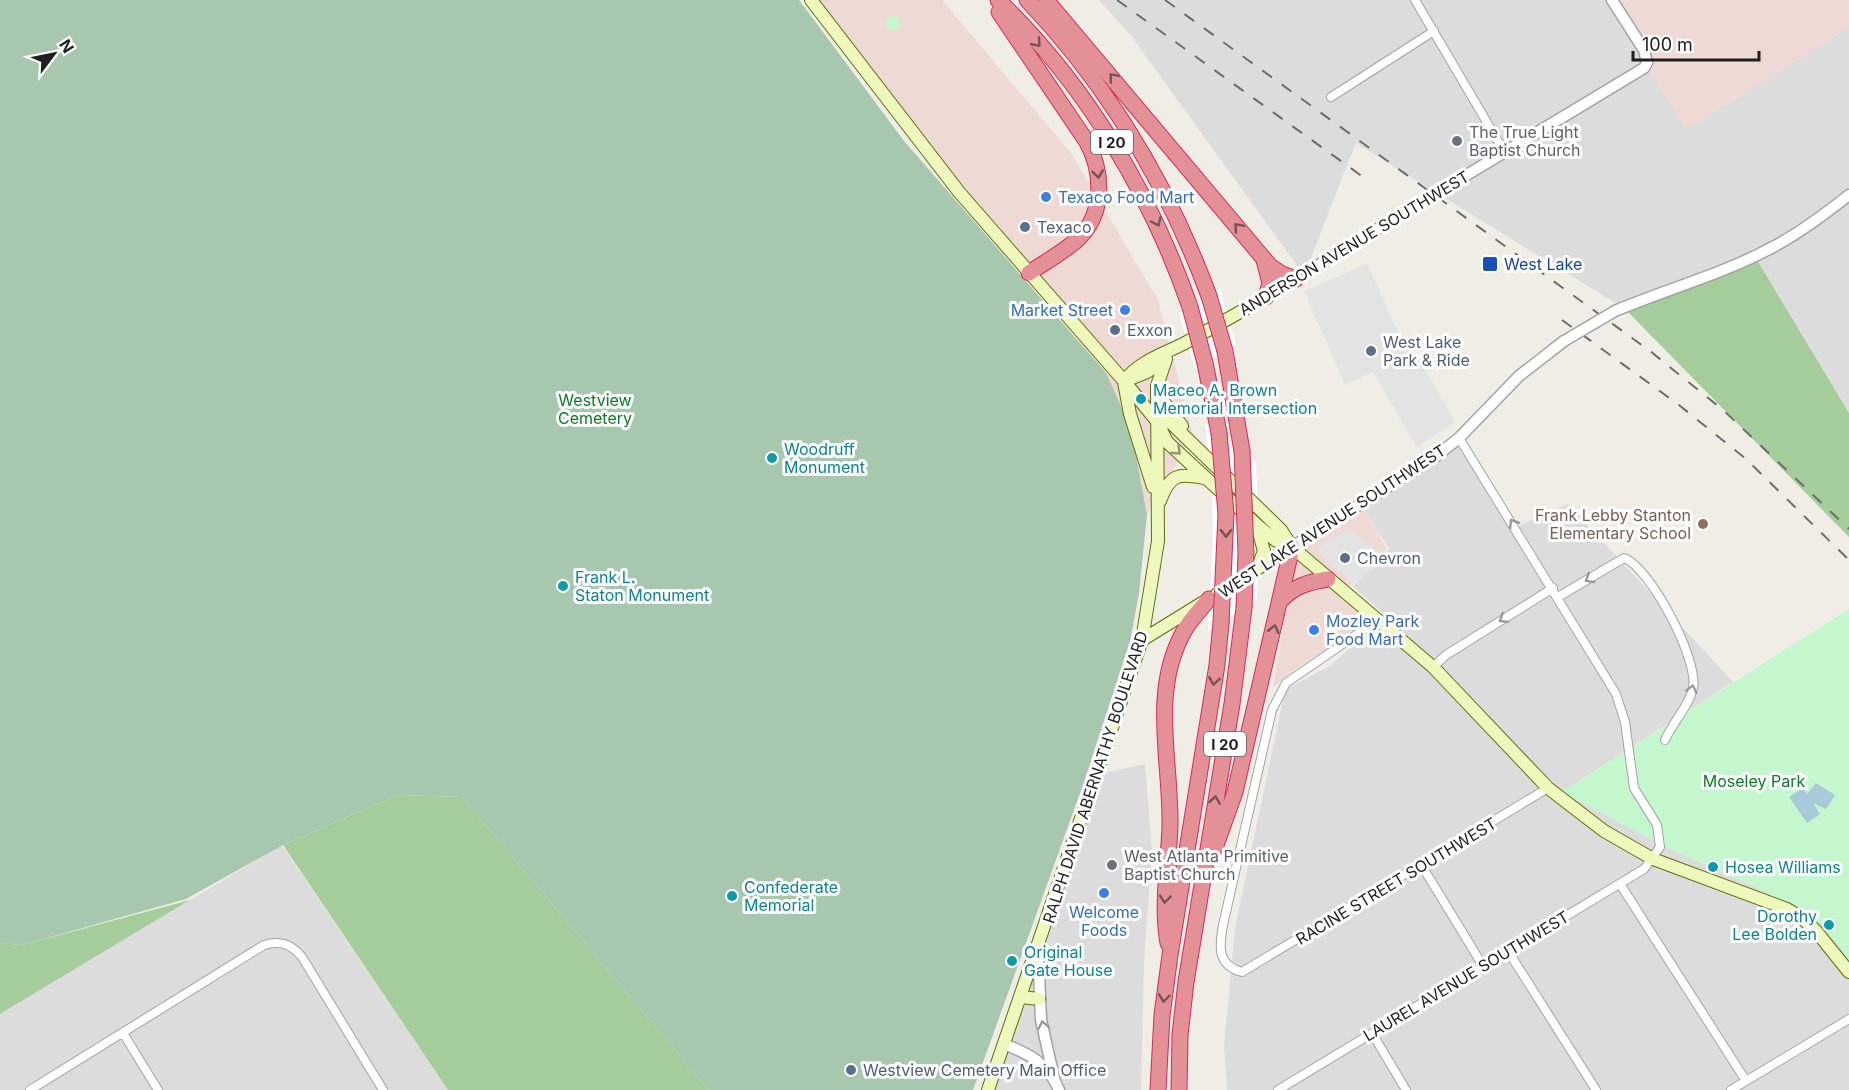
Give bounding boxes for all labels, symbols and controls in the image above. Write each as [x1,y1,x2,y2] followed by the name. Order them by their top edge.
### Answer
[24,24,84,84] north arrow
[1633,24,1759,62] scale bar
[1642,34,1693,55] text: 100 m
[55,36,78,57] text: N
[1030,36,1041,47] one-way arrow
[1109,73,1120,84] one-way arrow
[1469,122,1581,160] place label: The True Light Baptist Church
[1091,130,1133,154] road number: I 20
[1450,134,1464,148] marker: The True Light Baptist Church
[1235,166,1473,320] street label: ANDERSON AVENUE SOUTHWEST
[1091,169,1103,178] one-way arrow
[1058,187,1194,207] place label: Texaco Food Mart
[1039,190,1053,204] marker: Texaco Food Mart
[1149,216,1161,227] one-way arrow
[1037,217,1092,237] place label: Texaco
[1018,220,1032,234] marker: Texaco
[1234,223,1245,234] one-way arrow
[1504,254,1582,274] place label: West Lake
[1481,255,1499,273] marker: West Lake
[1011,300,1113,320] place label: Market Street
[1118,303,1132,317] marker: Market Street
[1127,320,1173,340] place label: Exxon
[1108,323,1122,337] marker: Exxon
[1383,332,1470,370] place label: West Lake Park & Ride
[1364,344,1378,358] marker: West Lake Park & Ride
[1153,380,1317,418] place label: Maceo A. Brown Memorial Intersection
[558,390,632,428] park label: Westview Cemetery
[1134,392,1148,406] marker: Maceo A. Brown Memorial Intersection
[784,439,865,477] place label: Woodruff Monument
[1215,440,1449,602] street label: WEST LAKE AVENUE SOUTHWEST
[1169,444,1180,455] one-way arrow
[765,451,779,465] marker: Woodruff Monument
[1535,505,1691,543] place label: Frank Lebby Stanton Elementary School
[1696,517,1710,531] marker: Frank Lebby Stanton Elementary School
[1509,519,1521,529] one-way arrow
[1219,528,1232,537] one-way arrow
[1357,548,1421,568] place label: Chevron
[1338,551,1352,565] marker: Chevron
[575,567,709,605] place label: Frank L. Staton Monument
[1585,571,1595,583] one-way arrow
[556,579,570,593] marker: Frank L. Staton Monument
[1326,611,1420,649] place label: Mozley Park Food Mart
[1499,612,1510,623] one-way arrow
[1307,623,1321,637] marker: Mozley Park Food Mart
[1266,624,1279,634] one-way arrow
[1038,628,1152,926] street label: RALPH DAVID ABERNATHY BOULEVARD
[1209,676,1221,685] one-way arrow
[1684,684,1697,694] one-way arrow
[1204,732,1246,756] road number: I 20
[1703,771,1805,791] park label: Moseley Park
[1208,796,1221,806] one-way arrow
[1292,813,1500,949] street label: RACINE STREET SOUTHWEST
[1124,846,1289,884] place label: West Atlanta Primitive Baptist Church
[1725,857,1841,877] place label: Hosea Williams
[1105,858,1119,872] marker: West Atlanta Primitive Baptist Church
[1706,860,1720,874] marker: Hosea Williams
[744,877,838,915] place label: Confederate Memorial
[1097,886,1111,900] marker: Welcome Foods
[725,889,739,903] marker: Confederate Memorial
[1159,895,1172,904] one-way arrow
[1069,902,1139,940] place label: Welcome Foods
[1732,906,1817,944] place label: Dorothy Lee Bolden
[1360,907,1572,1045] street label: LAUREL AVENUE SOUTHWEST
[1822,918,1836,932] marker: Dorothy Lee Bolden
[1024,942,1113,980] place label: Original Gate House
[1005,954,1019,968] marker: Original Gate House
[1159,993,1171,1002] one-way arrow
[1037,1020,1050,1030] one-way arrow
[863,1060,1106,1080] place label: Westview Cemetery Main Office
[844,1063,858,1077] marker: Westview Cemetery Main Office

